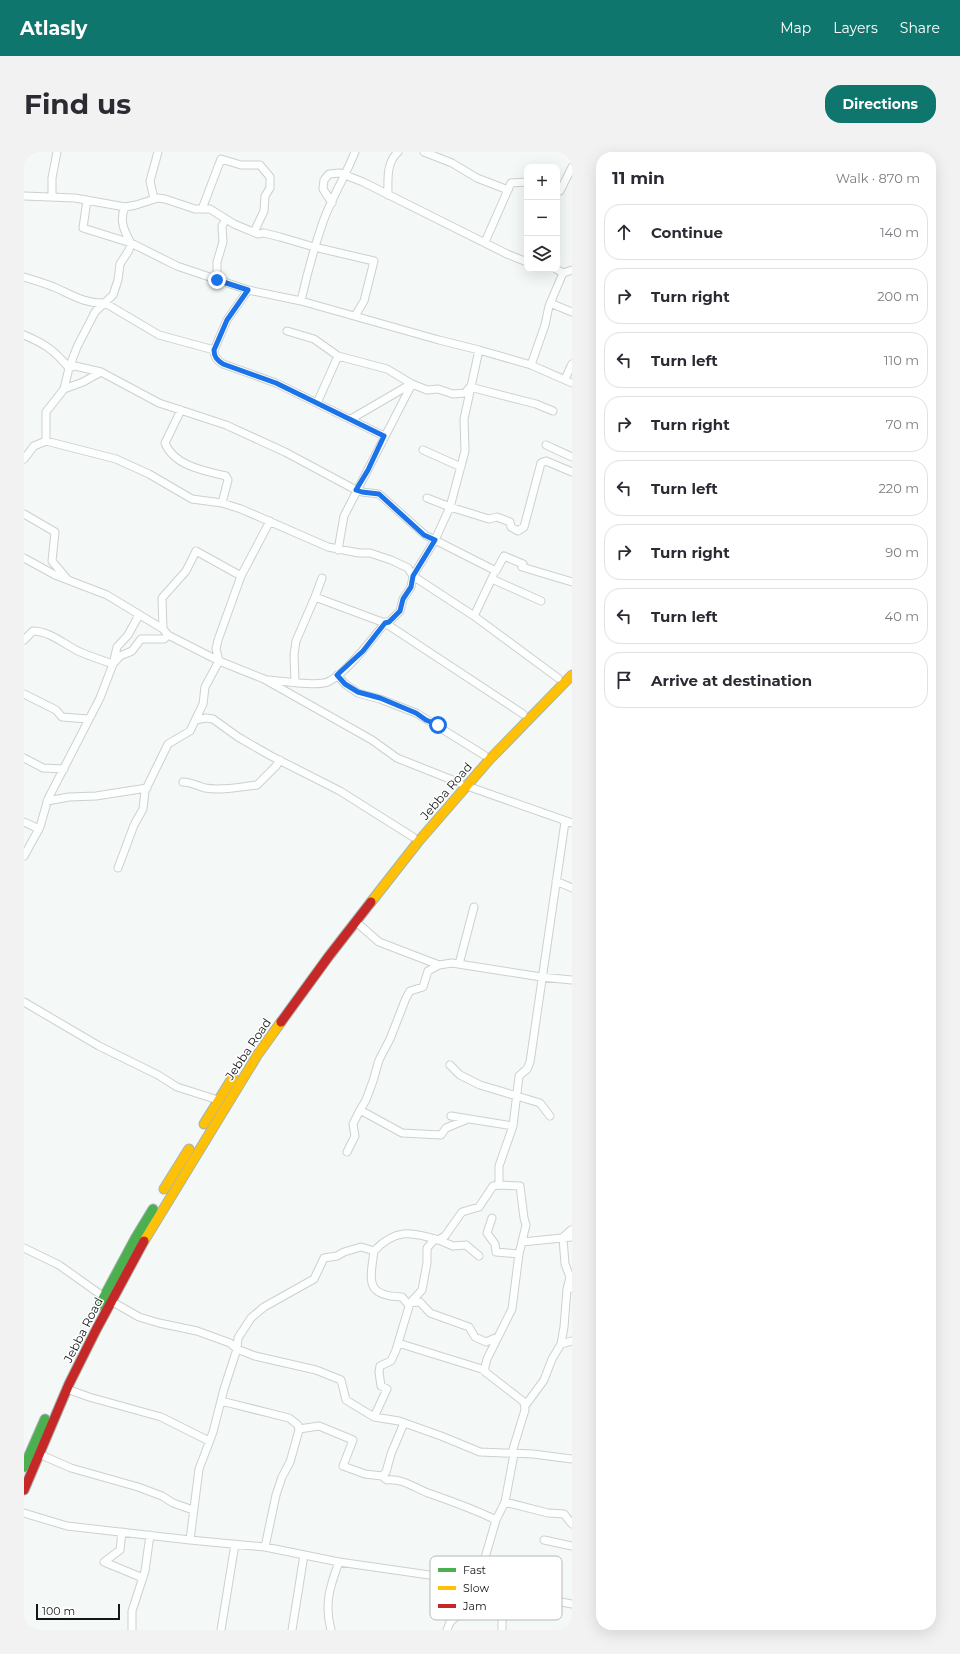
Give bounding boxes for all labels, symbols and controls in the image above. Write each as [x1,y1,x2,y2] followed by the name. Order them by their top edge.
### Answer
[20,17,87,40] text: Atlasly
[780,19,811,37] text: Map
[833,19,878,37] text: Layers
[900,19,940,37] text: Share
[825,85,936,123] button: Directions
[24,87,131,121] text: Find us
[524,164,560,272] map controls
[524,164,560,200] button: +
[612,168,665,188] text: 11 min
[836,170,920,186] text: Walk · 870 m
[524,200,560,236] button: −
[613,221,635,243] icon: ahead
[651,223,723,242] text: Continue
[880,224,919,240] text: 140 m
[524,236,560,272] button: layers
[208,271,226,289] route end
[613,285,635,307] icon: right
[651,287,730,306] text: Turn right
[877,288,919,304] text: 200 m
[613,349,635,371] icon: left
[651,351,718,370] text: Turn left
[884,352,919,368] text: 110 m
[613,413,635,435] icon: right
[651,415,730,434] text: Turn right
[886,416,919,432] text: 70 m
[613,477,635,499] icon: left
[651,479,718,498] text: Turn left
[878,480,919,496] text: 220 m
[613,541,635,563] icon: right
[651,543,730,562] text: Turn right
[885,544,919,560] text: 90 m
[613,605,635,627] icon: left
[651,607,718,626] text: Turn left
[885,608,919,624] text: 40 m
[613,669,635,691] icon: arrive
[651,671,812,690] text: Arrive at destination
[429,716,447,734] route start
[416,759,475,824] street label: Jebba Road
[221,1015,274,1083] street label: Jebba Road
[60,1295,106,1366] street label: Jebba Road
[430,1556,562,1620] legend
[463,1563,487,1577] text: Fast
[463,1581,489,1595] text: Slow
[462,1599,487,1613] text: Jam
[36,1602,120,1621] scale bar
[42,1604,75,1618] text: 100 m

